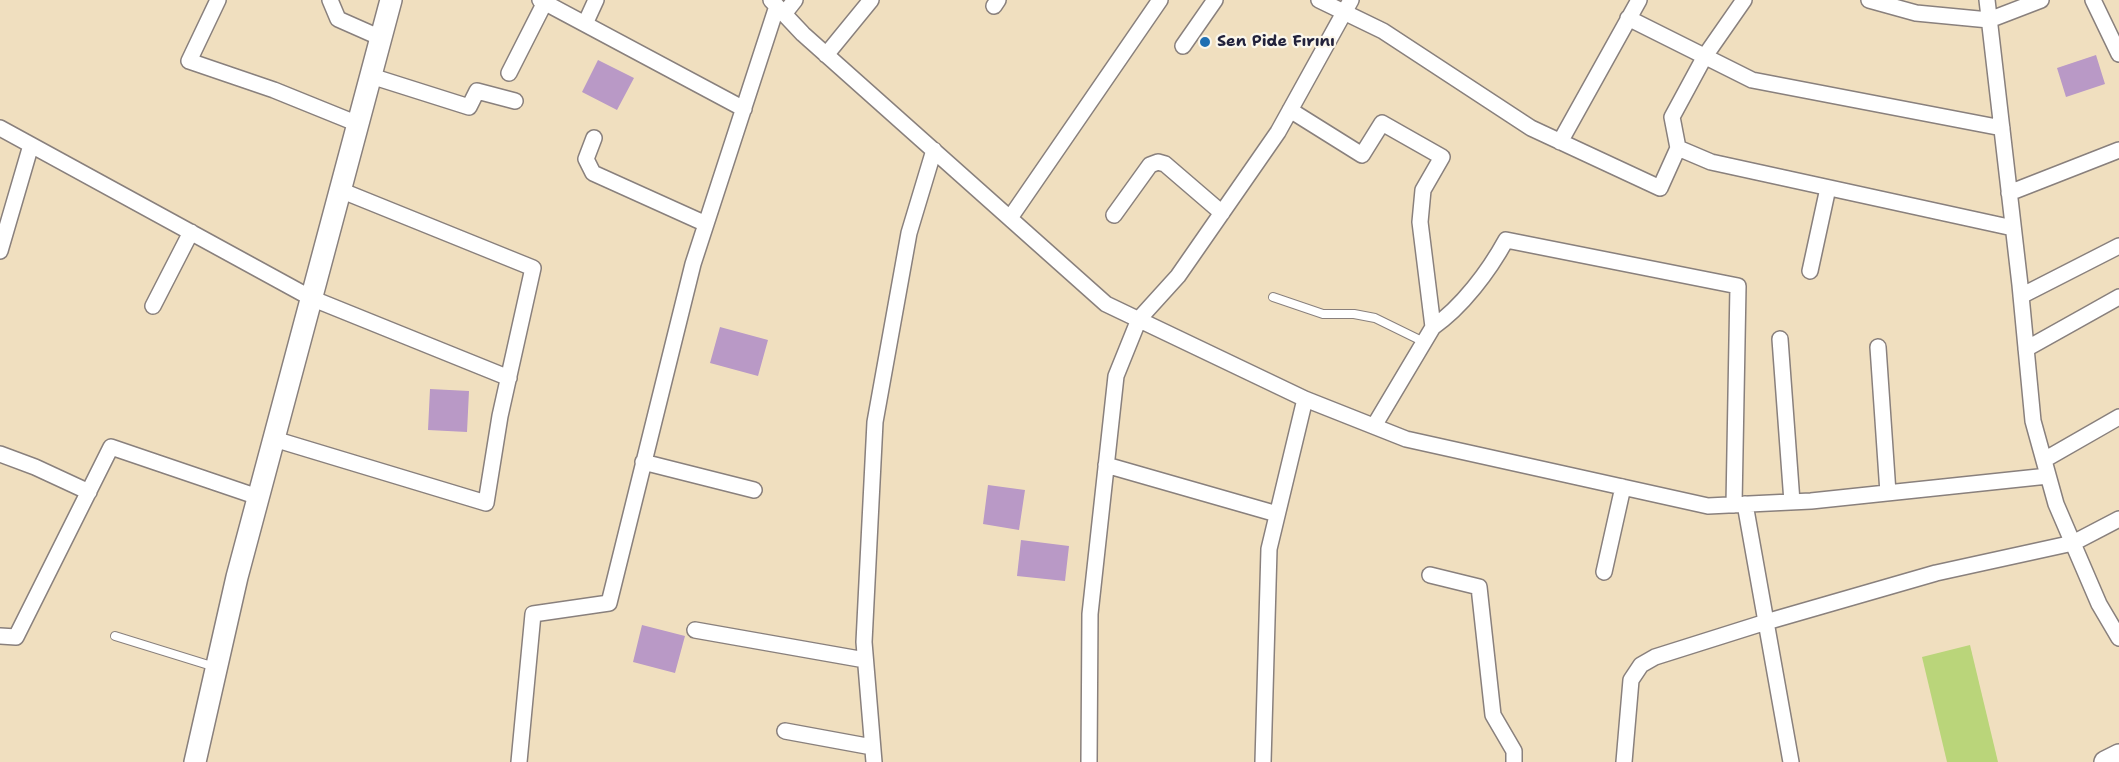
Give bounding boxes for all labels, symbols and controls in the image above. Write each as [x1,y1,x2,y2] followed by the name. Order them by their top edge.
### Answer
[1217,32,1335,52] place label: Sen Pide Fırını
[1198,35,1212,49] marker: Sen Pide Fırını

